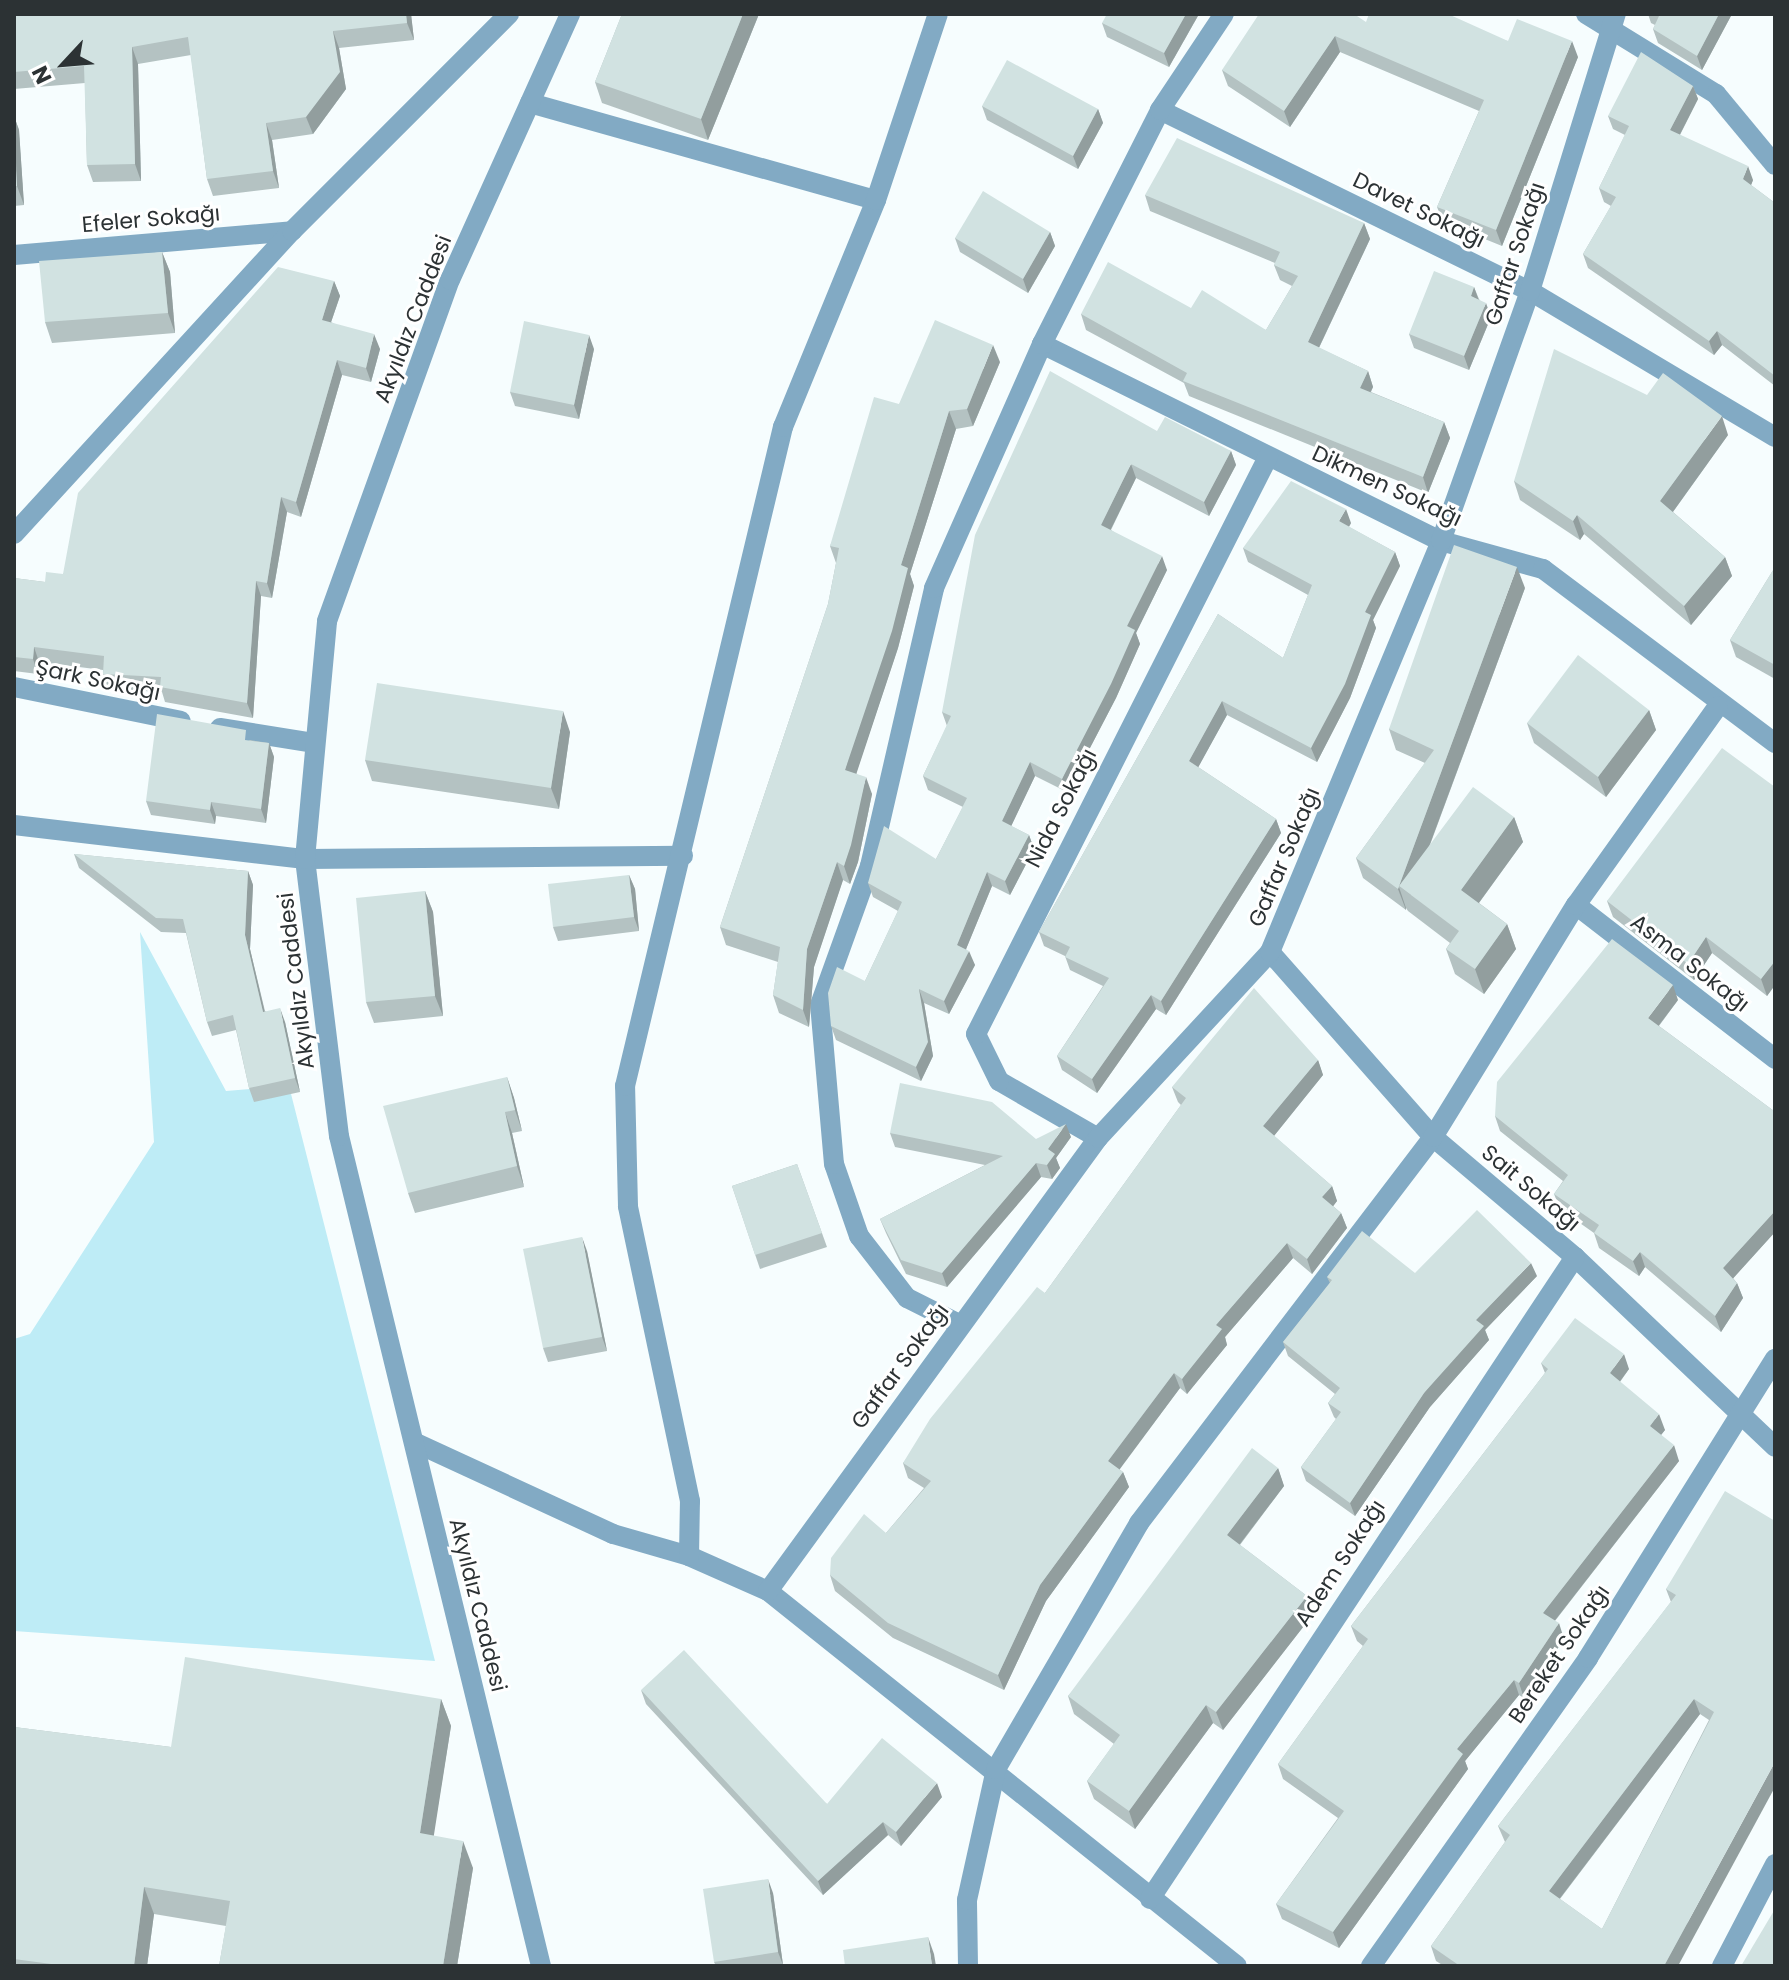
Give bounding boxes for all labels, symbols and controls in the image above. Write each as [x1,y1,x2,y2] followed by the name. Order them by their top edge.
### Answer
[24,24,104,104] north arrow
[24,61,60,89] text: N
[1349,167,1489,253] street label: Davet Sokağı
[1479,179,1551,329] street label: Gaffar Sokağı
[81,200,221,238] street label: Efeler Sokağı
[369,231,457,407] street label: Akyıldız Caddesi
[1308,440,1466,532] street label: Dikmen Sokağı
[33,654,163,706] street label: Şark Sokağı
[1020,744,1102,872] street label: Nida Sokağı
[1243,783,1325,931] street label: Gaffar Sokağı
[272,891,320,1071] street label: Akyıldız Caddesi
[1625,909,1755,1017] street label: Asma Sokağı
[1476,1139,1586,1237] street label: Sait Sokağı
[846,1298,954,1434] street label: Gaffar Sokağı
[1289,1495,1391,1631] street label: Adem Sokağı
[444,1516,512,1694] street label: Akyıldız Caddesi
[1503,1580,1615,1728] street label: Bereket Sokağı

